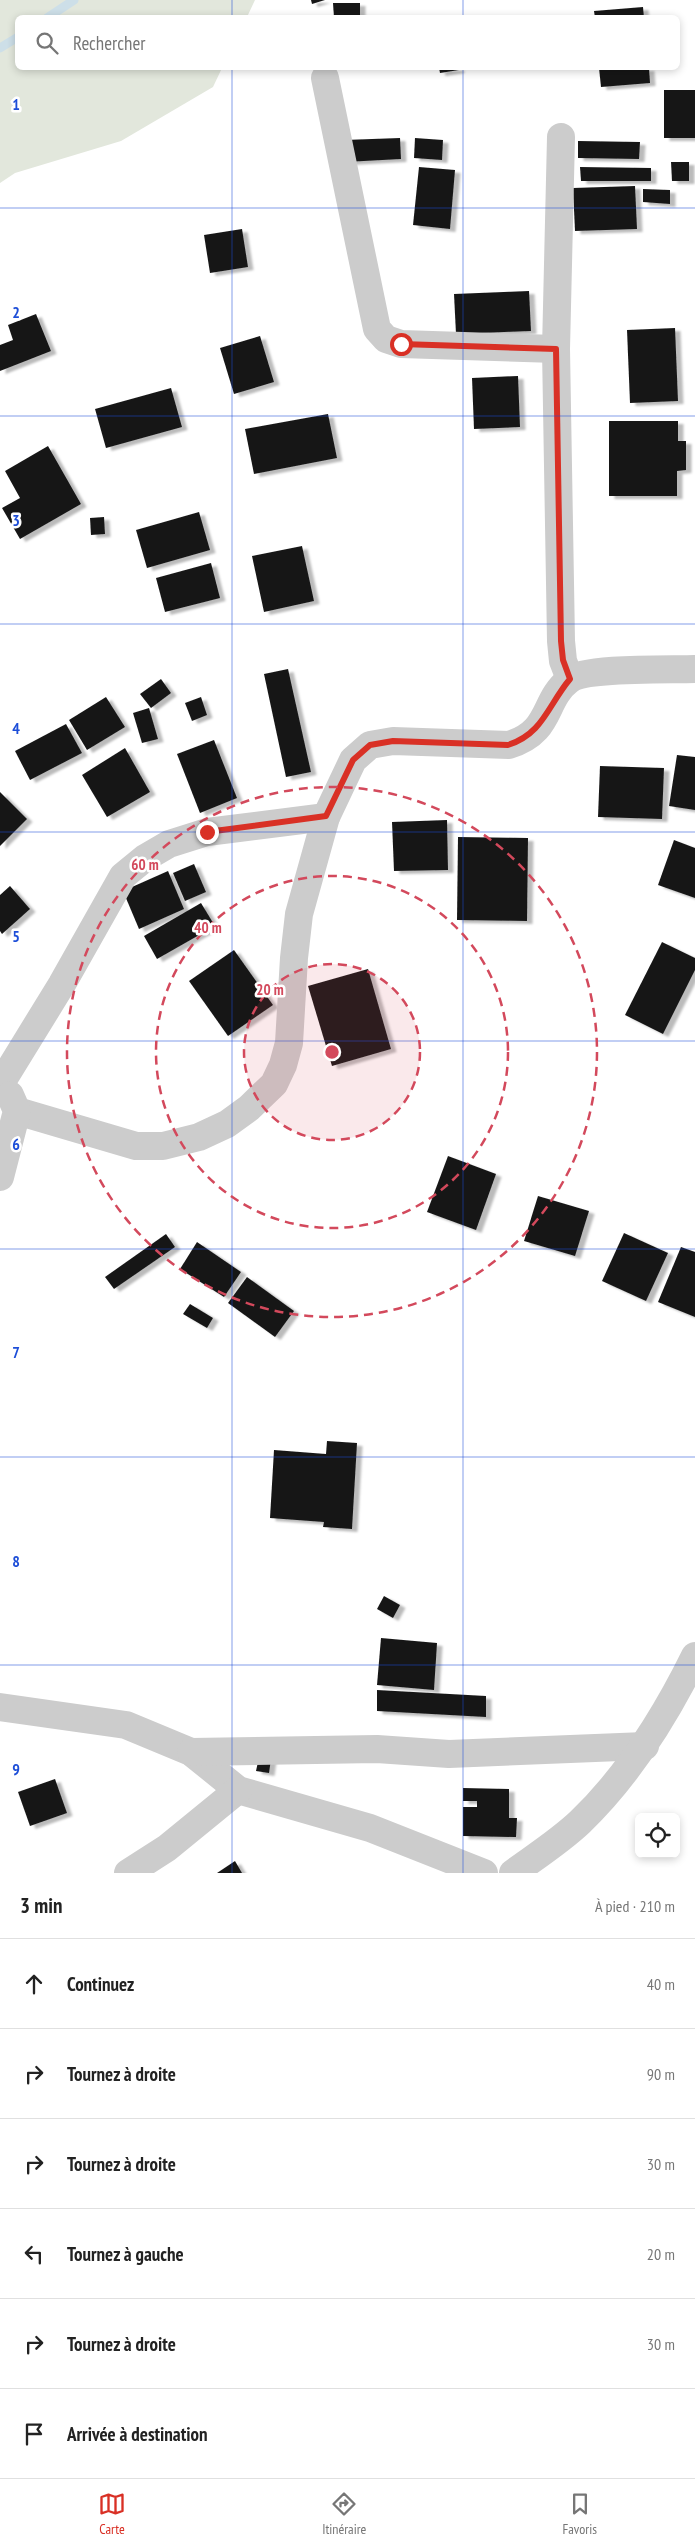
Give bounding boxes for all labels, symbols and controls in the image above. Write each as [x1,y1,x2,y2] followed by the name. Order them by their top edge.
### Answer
[15,15,680,70] search box
[33,29,61,57] icon: search
[73,31,145,55] text: Rechercher
[12,94,20,114] text: 1
[12,302,20,322] text: 2
[390,333,413,356] route start
[12,510,20,530] text: 3
[12,718,20,738] text: 4
[196,821,219,844] route end
[131,855,159,874] text: 60 m
[194,918,222,937] text: 40 m
[12,926,20,946] text: 5
[256,980,284,999] text: 20 m
[323,1043,341,1061] centre of rings
[12,1134,20,1154] text: 6
[12,1342,20,1362] text: 7
[12,1551,20,1571] text: 8
[12,1759,20,1779] text: 9
[635,1813,680,1858] map controls
[635,1813,680,1858] button: locate
[20,1892,62,1919] text: 3 min
[595,1896,675,1916] text: À pied · 210 m
[20,1970,48,1998] icon: ahead
[67,1972,134,1996] text: Continuez
[647,1974,675,1994] text: 40 m
[20,2060,48,2088] icon: right
[67,2062,176,2086] text: Tournez à droite
[647,2064,675,2084] text: 90 m
[20,2150,48,2178] icon: right
[67,2152,176,2176] text: Tournez à droite
[647,2154,675,2174] text: 30 m
[20,2240,48,2268] icon: left
[67,2242,184,2266] text: Tournez à gauche
[647,2244,675,2264] text: 20 m
[20,2330,48,2358] icon: right
[67,2332,176,2356] text: Tournez à droite
[647,2334,675,2354] text: 30 m
[20,2420,48,2448] icon: arrive
[67,2422,208,2446] text: Arrivée à destination
[98,2490,126,2538] tab: Carte
[322,2490,366,2538] tab: Itinéraire
[562,2490,597,2538] tab: Favoris

